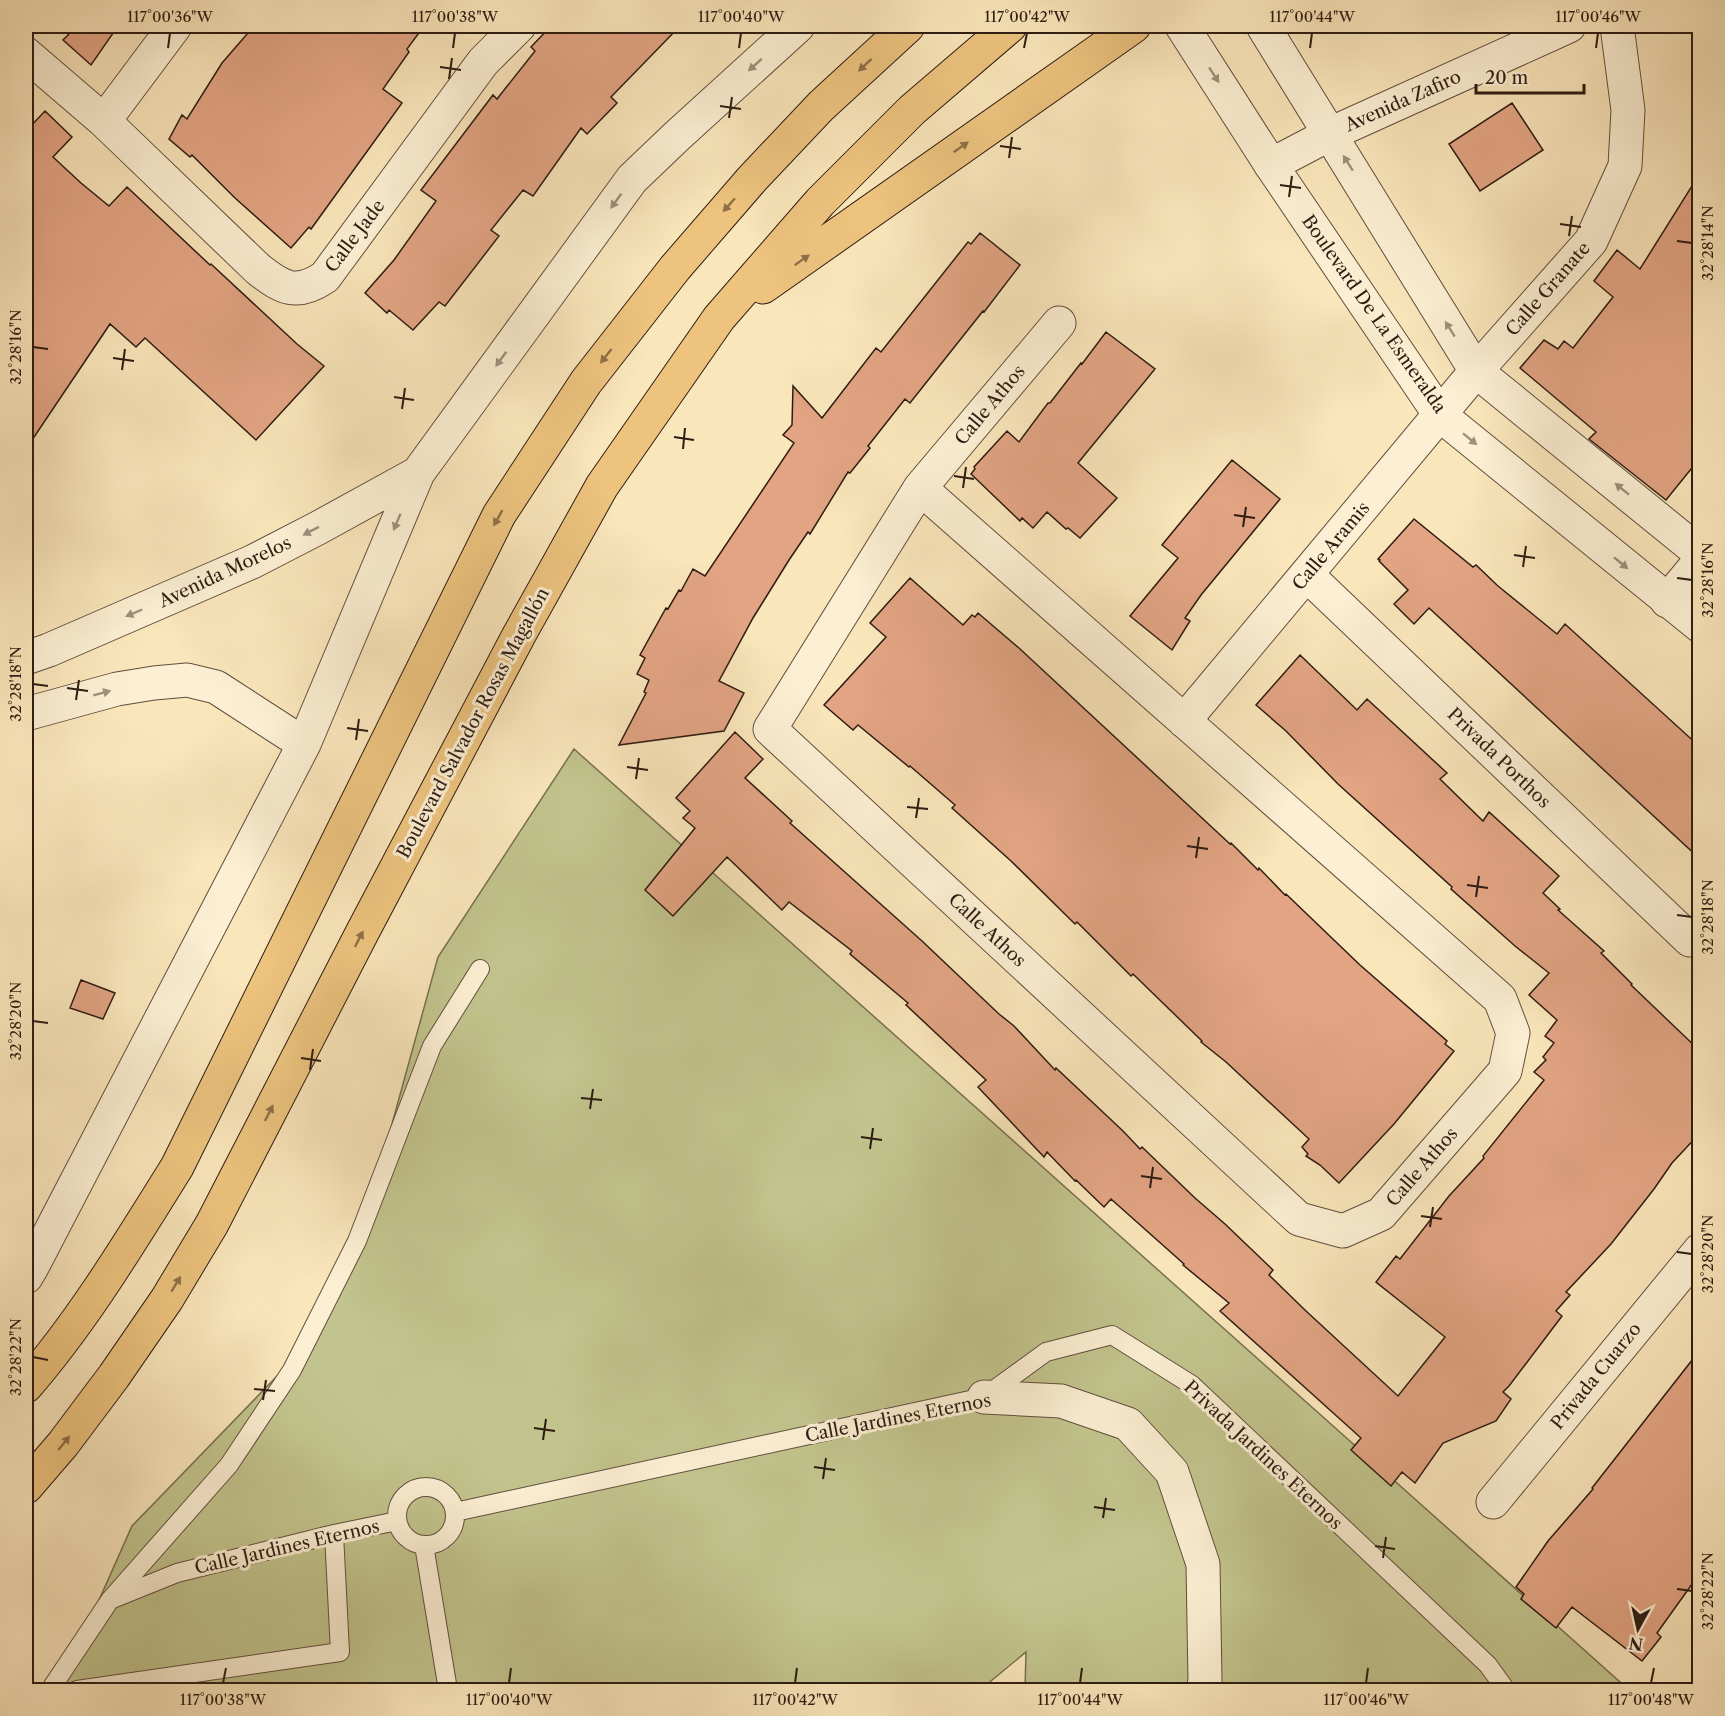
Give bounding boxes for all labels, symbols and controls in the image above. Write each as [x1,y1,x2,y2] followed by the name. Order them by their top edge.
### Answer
[127,7,214,26] text: 117°00'36"W
[412,7,499,26] text: 117°00'38"W
[698,7,785,26] text: 117°00'40"W
[984,7,1070,26] text: 117°00'42"W
[1269,7,1355,26] text: 117°00'44"W
[1555,7,1641,26] text: 117°00'46"W
[1476,57,1584,95] scale bar
[748,58,763,71] one-way arrow
[857,58,872,72] one-way arrow
[1341,66,1464,137] street label: Avenida Zafiro
[1208,67,1219,83] one-way arrow
[1485,67,1529,89] text: 20 m
[952,141,968,153] one-way arrow
[1343,154,1354,171] one-way arrow
[610,192,622,208] one-way arrow
[320,195,390,277] street label: Calle Jade
[723,197,736,212] one-way arrow
[1698,205,1717,281] text: 32°28'14"N
[1297,211,1451,418] street label: Boulevard De La Esmeralda
[1501,237,1595,341] street label: Calle Granate
[793,254,809,266] one-way arrow
[6,309,25,385] text: 32°28'16"N
[1445,320,1456,337] one-way arrow
[600,349,612,364] one-way arrow
[495,350,507,366] one-way arrow
[950,360,1030,450] street label: Calle Athos
[1462,432,1477,445] one-way arrow
[1614,483,1630,496] one-way arrow
[1288,497,1374,595] street label: Calle Aramis
[493,510,503,527] one-way arrow
[392,514,402,532] one-way arrow
[303,527,320,536] one-way arrow
[154,532,295,613] street label: Avenida Morelos
[1698,542,1717,618] text: 32°28'16"N
[1613,556,1629,569] one-way arrow
[392,584,554,862] street label: Boulevard Salvador Rosas Magallón
[125,608,143,618] one-way arrow
[6,646,25,722] text: 32°28'18"N
[93,688,111,697] one-way arrow
[1443,703,1555,813] street label: Privada Porthos
[1698,879,1717,955] text: 32°28'18"N
[944,889,1030,971] street label: Calle Athos
[354,931,364,948] one-way arrow
[6,982,25,1060] text: 32°28'20"N
[265,1104,274,1121] one-way arrow
[1382,1123,1462,1211] street label: Calle Athos
[1698,1215,1717,1293] text: 32°28'20"N
[170,1276,181,1292] one-way arrow
[6,1318,25,1396] text: 32°28'22"N
[1546,1318,1646,1434] street label: Privada Cuarzo
[1179,1376,1347,1534] street label: Privada Jardines Eternos
[803,1389,993,1447] street label: Calle Jardines Eternos
[57,1435,70,1451] one-way arrow
[192,1515,382,1579] street label: Calle Jardines Eternos
[1698,1552,1717,1630] text: 32°28'22"N
[1608,1599,1668,1659] north arrow
[1628,1633,1644,1655] text: N
[180,1690,267,1709] text: 117°00'38"W
[466,1690,553,1709] text: 117°00'40"W
[752,1690,838,1709] text: 117°00'42"W
[1037,1690,1123,1709] text: 117°00'44"W
[1323,1690,1409,1709] text: 117°00'46"W
[1608,1690,1695,1709] text: 117°00'48"W

